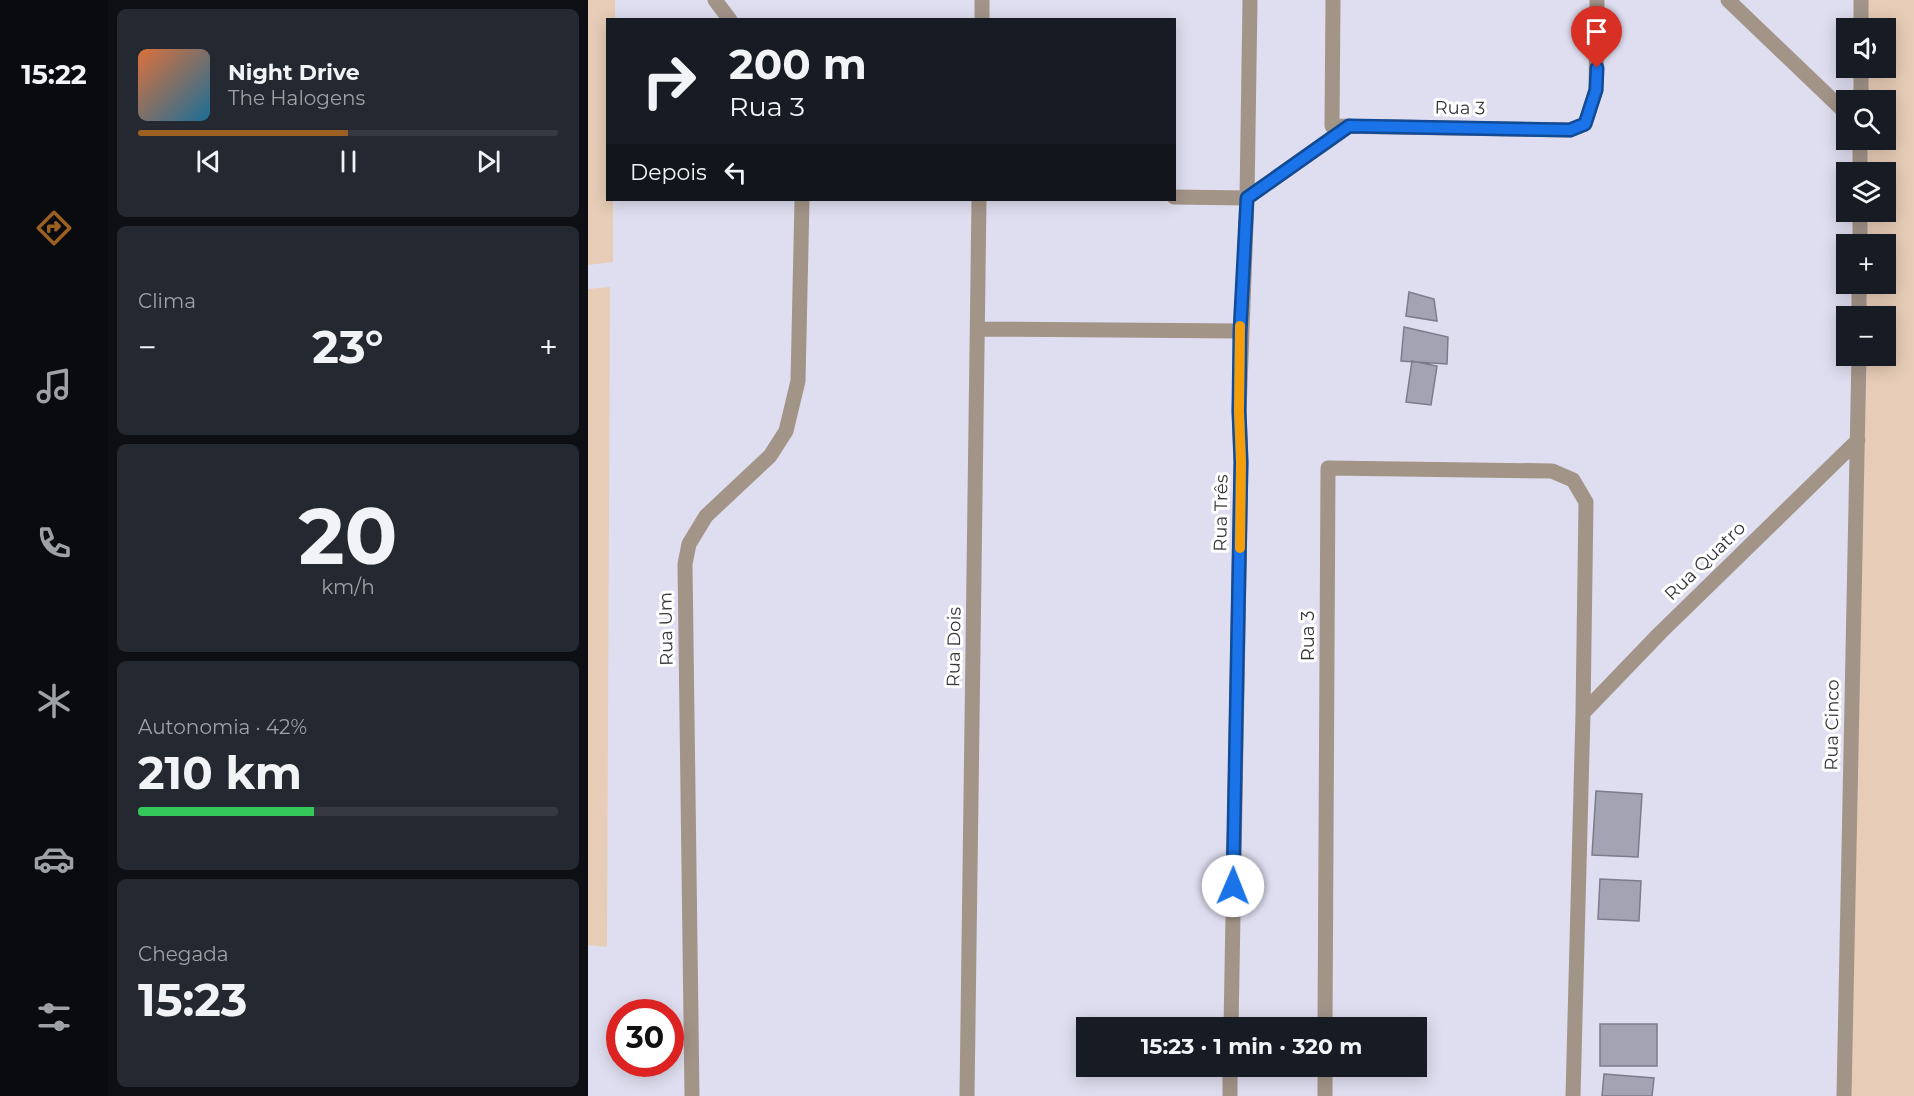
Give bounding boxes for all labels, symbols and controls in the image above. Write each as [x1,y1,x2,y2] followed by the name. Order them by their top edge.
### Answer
[1571,6,1622,68] pin
[1580,15,1613,48] icon: arrive
[1836,18,1896,366] map controls
[1836,18,1896,78] button: sound
[729,38,867,90] text: 200 m
[630,42,708,120] icon: right
[21,58,87,91] text: 15:22
[228,59,360,86] text: Night Drive
[228,86,365,110] text: The Halogens
[729,90,805,123] text: Rua 3
[1836,90,1896,150] button: search
[1435,97,1485,119] street label: Rua 3
[192,145,225,178] icon: previous
[332,145,365,178] icon: pause
[472,145,505,178] icon: next
[719,156,752,189] icon: left
[630,159,707,186] text: Depois
[1836,162,1896,222] button: layers
[33,207,75,249] icon: directions
[1836,234,1896,294] button: +
[138,289,196,313] text: Clima
[1836,306,1896,366] button: −
[312,319,384,374] text: 23°
[138,327,157,367] text: −
[539,327,558,367] text: +
[33,365,75,407] icon: music
[1209,474,1233,552] street label: Rua Três
[299,488,397,584] text: 20
[1660,517,1750,605] street label: Rua Quatro
[33,522,75,564] icon: phone
[321,575,375,599] text: km/h
[654,592,678,666] street label: Rua Um
[942,606,966,687] street label: Rua Dois
[1297,611,1319,661] street label: Rua 3
[1820,679,1844,771] street label: Rua Cinco
[33,680,75,722] icon: climate
[138,715,307,739] text: Autonomia · 42%
[138,745,302,800] text: 210 km
[33,838,75,880] icon: car
[1201,854,1265,918] position arrow
[138,942,229,966] text: Chegada
[138,972,247,1027] text: 15:23
[33,996,75,1038] icon: filters
[606,999,684,1077] speed limit sign: 30
[1141,1033,1362,1060] text: 15:23 · 1 min · 320 m

